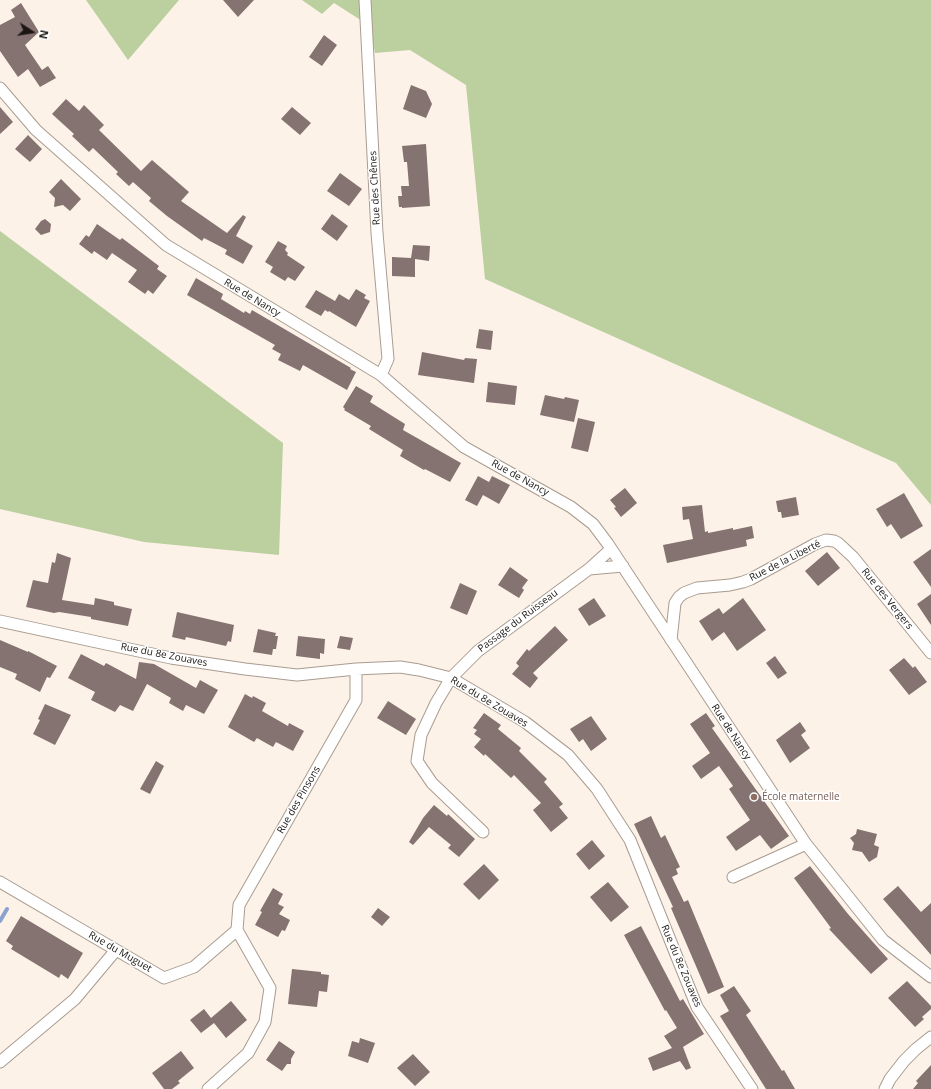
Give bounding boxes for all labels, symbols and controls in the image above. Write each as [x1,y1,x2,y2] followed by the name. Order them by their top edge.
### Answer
[12,12,52,52] north arrow
[36,29,52,41] text: N
[367,151,383,225] street label: Rue des Chênes
[222,276,282,320] street label: Rue de Nancy
[489,457,551,499] street label: Rue de Nancy
[747,538,823,584] street label: Rue de la Liberté
[859,566,915,632] street label: Rue des Vergers
[476,587,560,655] street label: Passage du Ruisseau
[120,641,208,669] street label: Rue du 8e Zouaves
[448,674,530,730] street label: Rue du 8e Zouaves
[709,702,753,762] street label: Rue de Nancy
[275,764,323,836] street label: Rue des Pinsons
[762,791,840,803] place label: École maternelle
[749,792,759,802] marker: École maternelle
[658,923,704,1009] street label: Rue du 8e Zouaves
[86,929,154,975] street label: Rue du Muguet

